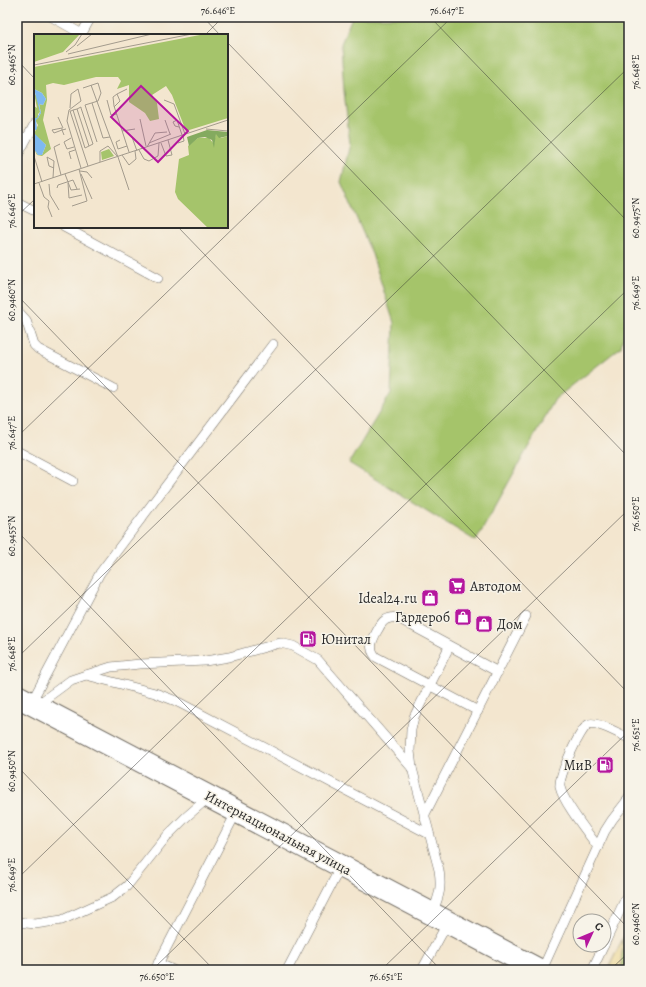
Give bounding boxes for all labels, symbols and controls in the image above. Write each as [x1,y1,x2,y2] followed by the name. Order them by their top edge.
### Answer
[201,4,235,17] text: 76.646°E
[430,4,464,17] text: 76.647°E
[34,34,228,228] inset map
[5,44,18,86] text: 60.9465°N
[629,55,642,89] text: 76.648°E
[5,194,18,228] text: 76.646°E
[629,198,642,238] text: 60.9475°N
[629,276,642,310] text: 76.649°E
[5,279,18,321] text: 60.9460°N
[5,416,18,450] text: 76.647°E
[629,496,642,532] text: 76.650°E
[5,516,18,556] text: 60.9455°N
[447,576,467,596] supermarket icon: Автодом
[469,577,521,596] place label: Автодом
[420,588,440,608] shop icon: Ideal24.ru
[358,589,417,608] place label: Ideal24.ru
[453,607,473,627] shop icon: Гардероб
[395,608,450,627] place label: Гардероб
[474,614,494,634] shop icon: Дом
[497,615,522,634] place label: Дом
[298,629,318,649] fuel station icon: Юнитал
[321,630,371,649] place label: Юнитал
[5,637,18,671] text: 76.648°E
[629,718,642,752] text: 76.651°E
[5,750,18,792] text: 60.9450°N
[595,755,615,775] fuel station icon: МиВ
[564,756,592,775] place label: МиВ
[201,786,355,880] street label: Интернациональная улица
[5,858,18,892] text: 76.649°E
[629,903,642,945] text: 60.9460°N
[572,913,612,953] north arrow
[591,919,607,934] text: С
[139,970,175,983] text: 76.650°E
[369,970,403,983] text: 76.651°E

